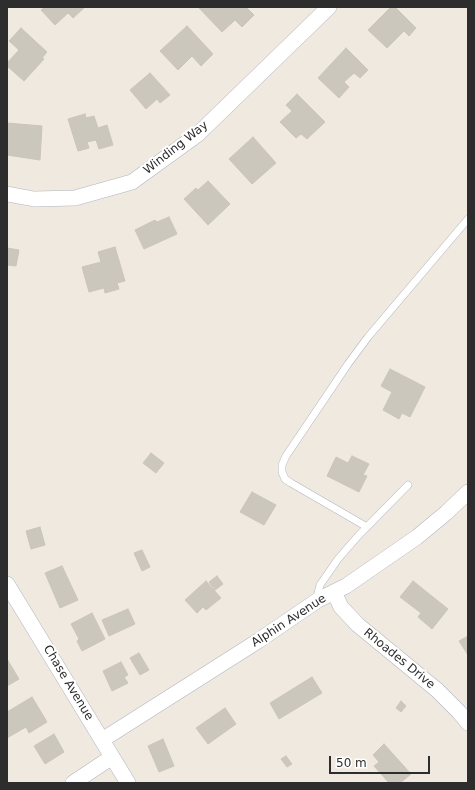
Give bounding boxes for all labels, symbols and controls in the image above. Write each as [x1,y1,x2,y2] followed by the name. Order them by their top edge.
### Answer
[141,118,211,178] street label: Winding Way
[249,592,329,650] street label: Alphin Avenue
[360,626,438,692] street label: Rhoades Drive
[40,643,96,723] street label: Chase Avenue
[331,748,432,774] scale bar
[336,756,367,770] text: 50 m

